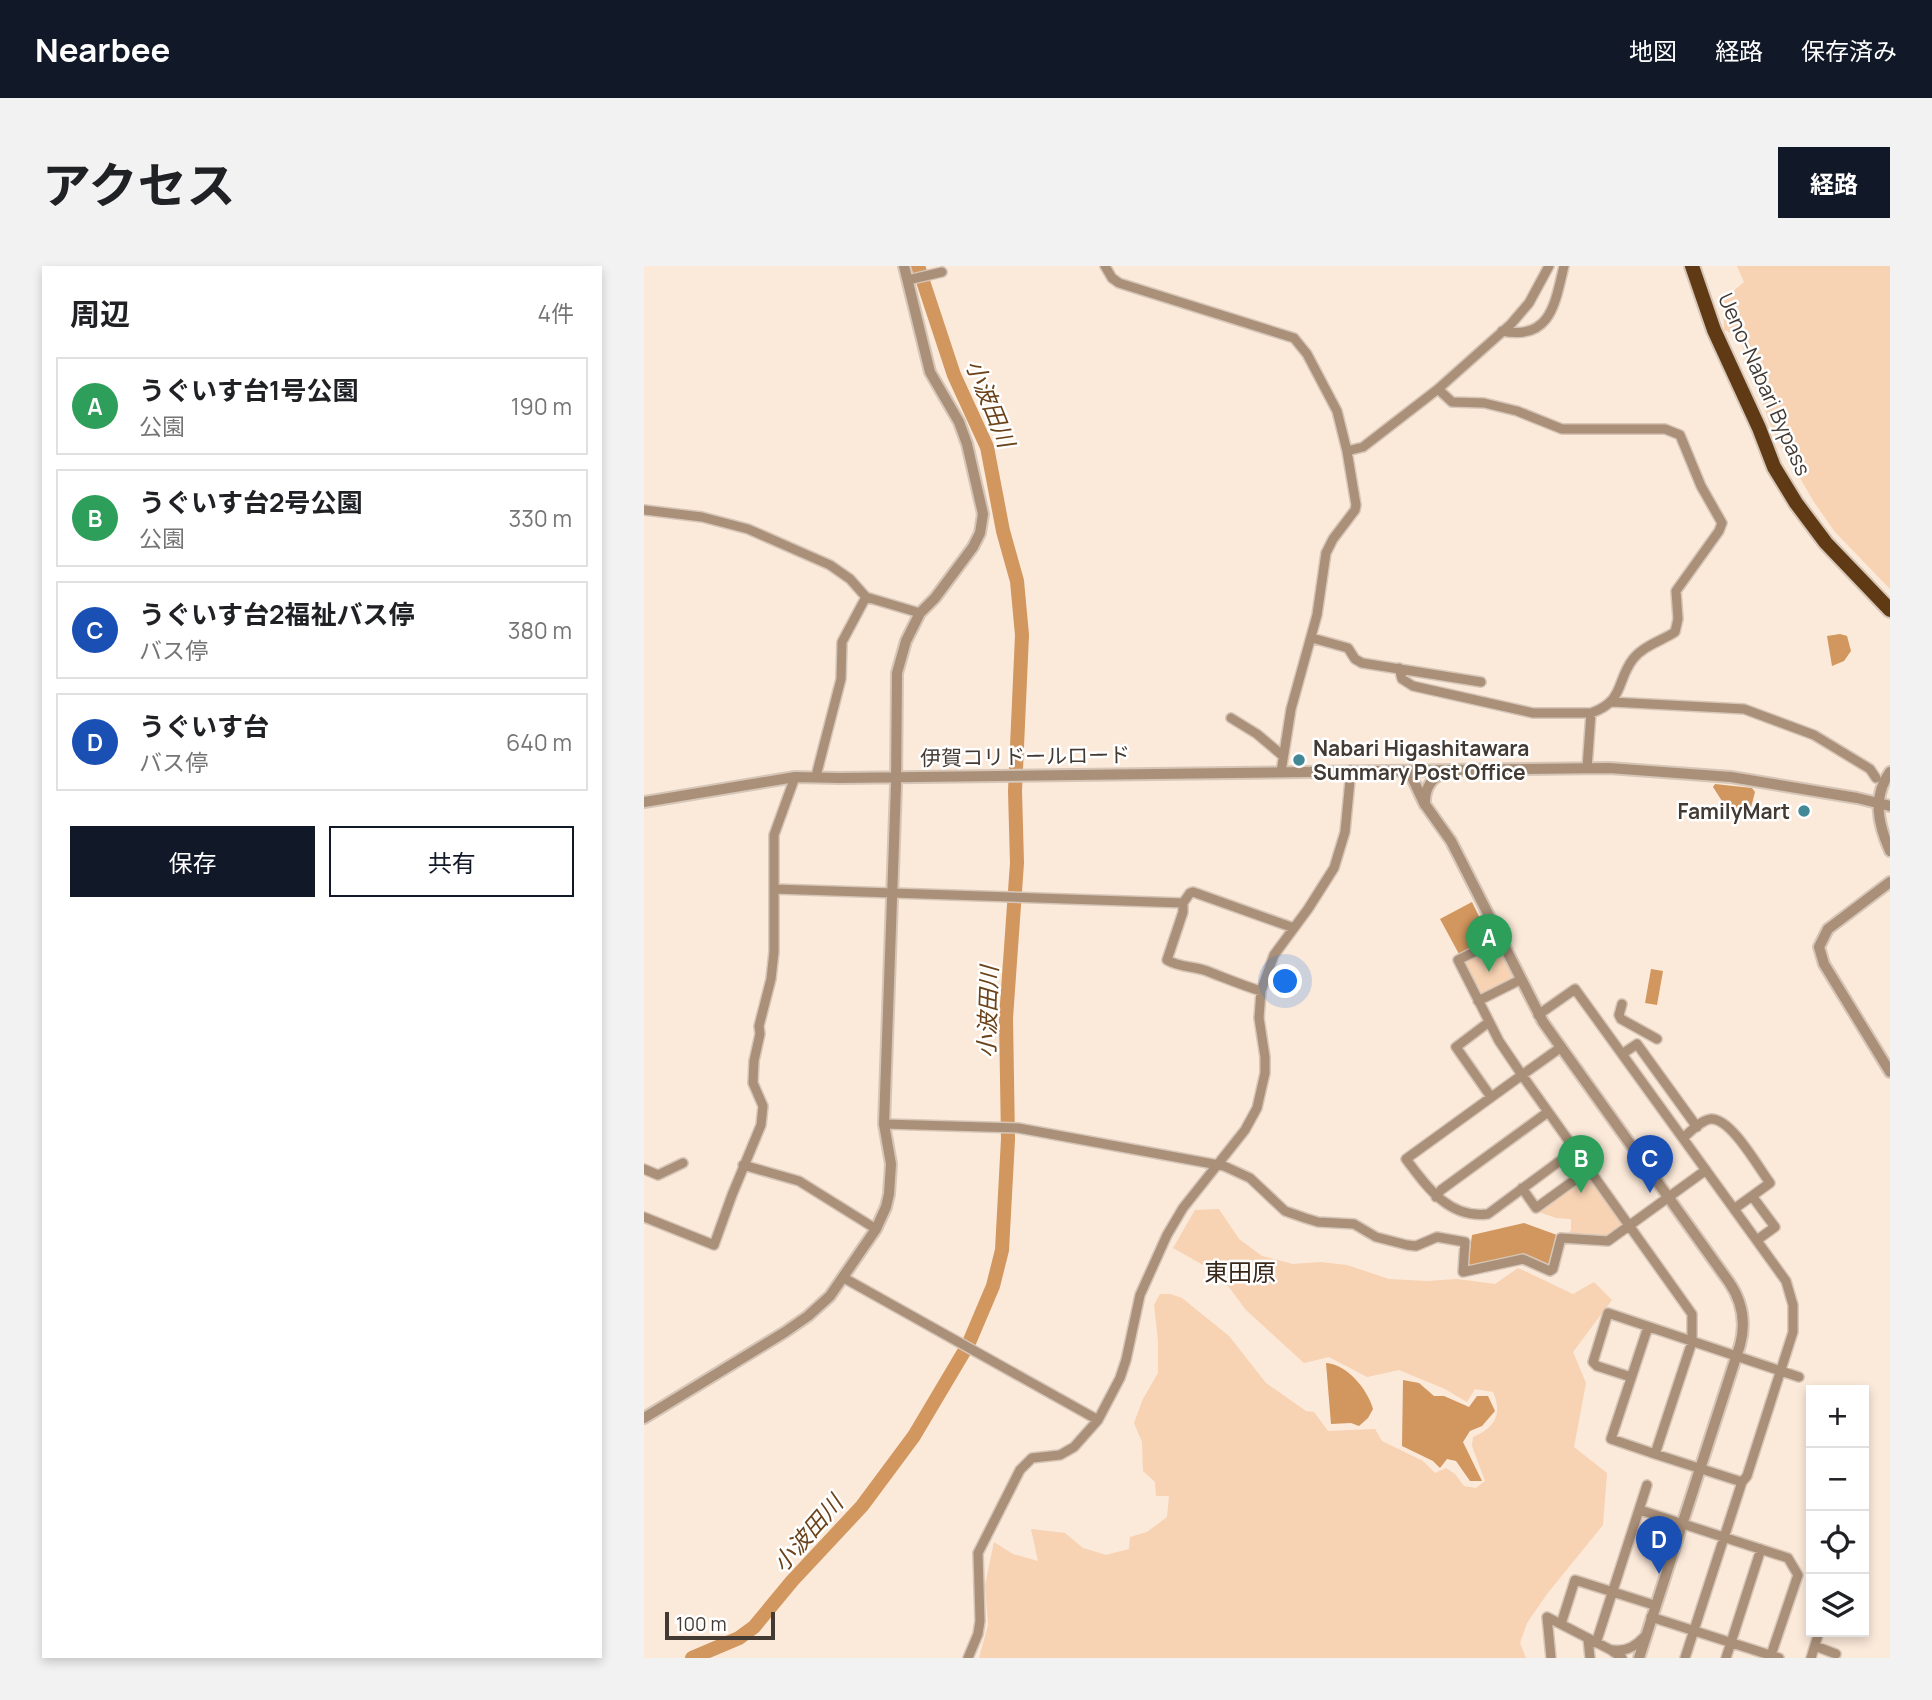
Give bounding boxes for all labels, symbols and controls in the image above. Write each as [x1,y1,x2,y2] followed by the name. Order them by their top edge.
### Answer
[35,27,170,72] text: Nearbee
[1629,34,1677,67] text: 地図
[1715,34,1763,67] text: 経路
[1801,34,1897,67] text: 保存済み
[1778,147,1890,218] button: 経路
[42,151,236,218] text: アクセス
[1712,288,1818,480] street label: Ueno-Nabari Bypass
[70,293,130,334] text: 周辺
[537,297,574,329] text: 4件
[959,354,1024,454] water label: 小波田川
[139,372,358,408] text: うぐいす台1号公園
[87,390,103,422] text: A
[511,390,572,422] text: 190 m
[139,410,185,442] text: 公園
[139,484,362,520] text: うぐいす台2号公園
[88,502,102,534] text: B
[508,502,572,534] text: 330 m
[139,522,185,554] text: 公園
[139,596,414,632] text: うぐいす台2福祉バス停
[87,614,104,646] text: C
[508,614,572,646] text: 380 m
[139,634,208,666] text: バス停
[139,708,269,744] text: うぐいす台
[87,726,103,758] text: D
[506,726,572,758] text: 640 m
[1313,734,1529,786] place label: Nabari Higashitawara Summary Post Office
[920,740,1130,772] street label: 伊賀コリドールロード
[139,746,208,778] text: バス停
[1291,752,1307,768] marker: Nabari Higashitawara Summary Post Office
[1677,797,1790,825] place label: FamilyMart
[1796,803,1812,819] marker: FamilyMart
[70,826,315,897] button: 保存
[329,826,574,897] button: 共有
[1466,914,1512,972] pin: A
[969,962,1005,1059] water label: 小波田川
[1268,964,1302,998] your location
[1558,1135,1604,1193] pin: B
[1627,1135,1673,1193] pin: C
[1204,1255,1276,1288] district label: 東田原
[1806,1385,1869,1637] map controls
[1806,1385,1869,1448] button: +
[1806,1448,1869,1511] button: −
[765,1486,851,1578] water label: 小波田川
[1806,1511,1869,1574] button: locate
[1636,1516,1682,1574] pin: D
[1806,1574,1869,1637] button: layers
[665,1609,775,1641] scale bar
[676,1611,727,1637] text: 100 m

